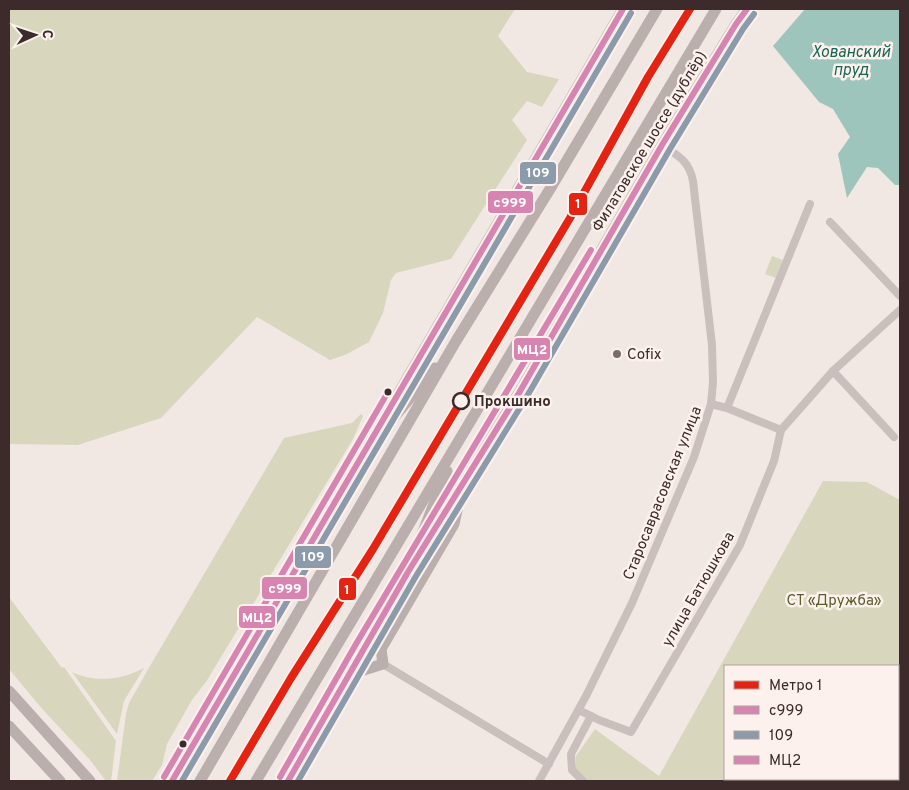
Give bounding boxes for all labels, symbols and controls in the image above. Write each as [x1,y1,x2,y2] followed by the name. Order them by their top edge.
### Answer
[10,10,60,60] north arrow
[38,29,55,39] text: С
[812,43,891,81] water label: Хованский пруд
[589,48,712,236] street label: Филатовское шоссе (дублёр)
[519,161,557,185] line badge: 109
[526,165,550,182] text: 109
[487,190,534,214] line badge: с999
[568,192,588,216] line badge: 1
[493,195,527,212] text: с999
[575,196,581,213] text: 1
[513,337,551,361] line badge: МЦ2
[517,342,547,359] text: МЦ2
[627,346,662,365] place label: Cofix
[611,348,623,360] marker: Cofix
[383,387,393,397] unlabelled marker
[452,392,470,410] marker: Прокшино
[474,393,551,412] place label: Прокшино
[620,404,707,583] street label: Старосаврасовская улица
[659,529,740,651] street label: улица Батюшкова
[294,545,332,569] line badge: 109
[301,549,325,566] text: 109
[261,576,308,600] line badge: с999
[338,577,357,601] line badge: 1
[268,581,302,598] text: с999
[344,582,350,599] text: 1
[786,592,882,611] park label: СТ «Дружба»
[238,605,276,629] line badge: МЦ2
[242,610,272,627] text: МЦ2
[724,665,899,780] legend
[769,677,822,696] text: Метро 1
[769,702,803,721] text: с999
[769,727,793,746] text: 109
[178,739,188,749] unlabelled marker
[769,752,801,771] text: МЦ2

